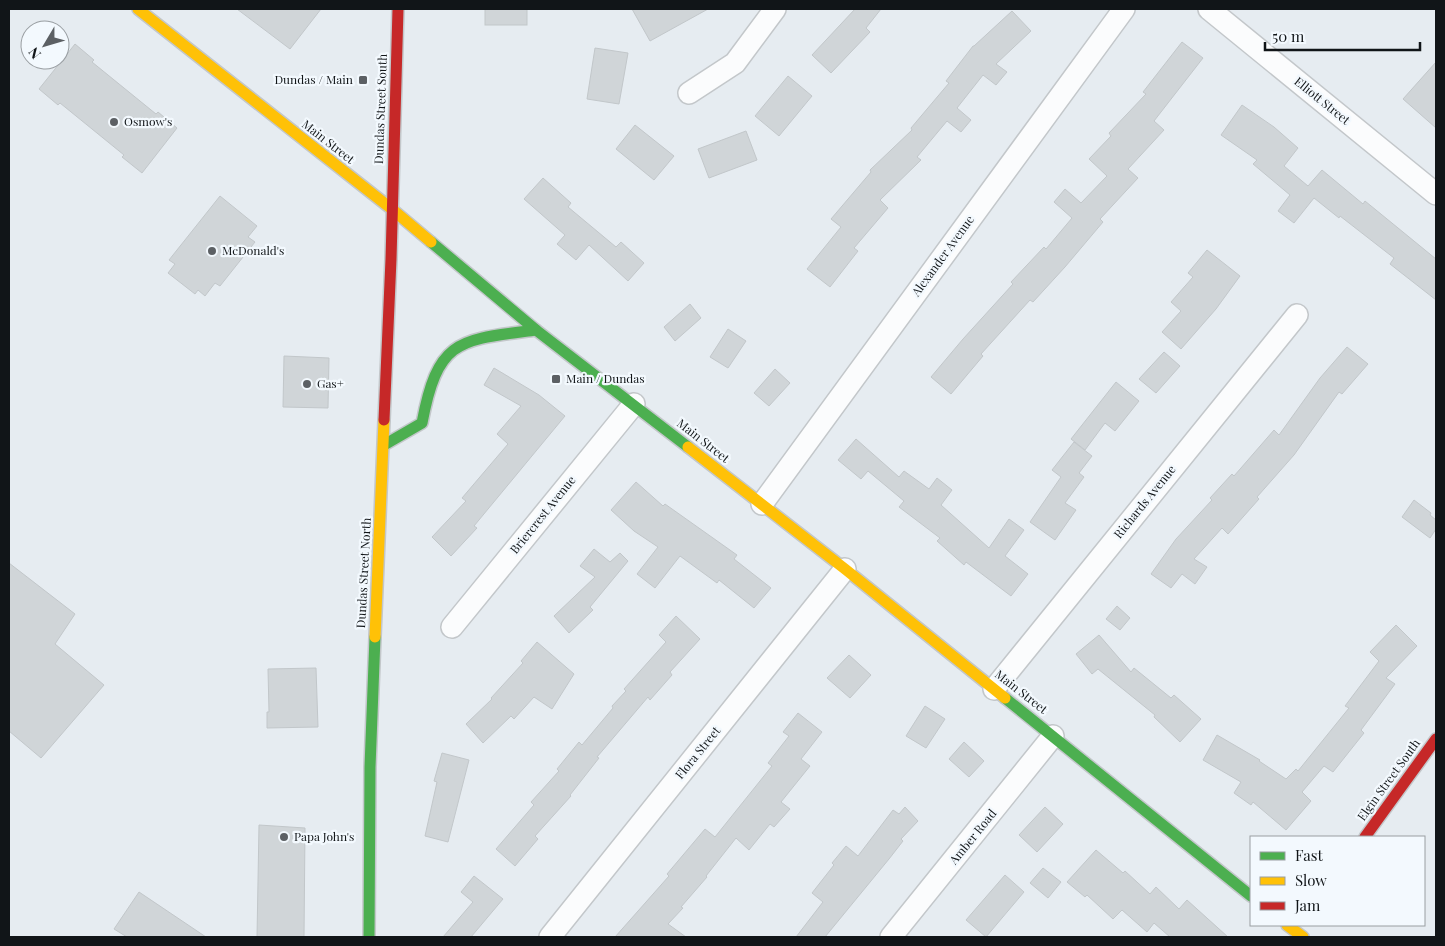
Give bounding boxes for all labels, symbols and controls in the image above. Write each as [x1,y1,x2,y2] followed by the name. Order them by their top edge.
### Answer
[20,20,70,70] north arrow
[1265,20,1420,52] scale bar
[1272,26,1305,46] text: 50 m
[24,43,45,63] text: N
[370,53,390,164] street label: Dundas Street South
[274,71,353,87] place label: Dundas / Main
[1291,73,1354,128] street label: Elliott Street
[357,74,369,86] marker: Dundas / Main
[124,113,172,129] place label: Osmow's
[108,116,120,128] marker: Osmow's
[299,116,359,167] street label: Main Street
[907,212,977,300] street label: Alexander Avenue
[222,242,284,258] place label: McDonald's
[206,245,218,257] marker: McDonald's
[566,370,645,386] place label: Main / Dundas
[550,373,562,385] marker: Main / Dundas
[317,375,344,391] place label: Gas+
[301,378,313,390] marker: Gas+
[674,415,734,466] street label: Main Street
[1110,461,1179,541] street label: Richards Avenue
[506,472,579,557] street label: Briercrest Avenue
[352,517,374,629] street label: Dundas Street North
[992,666,1052,717] street label: Main Street
[671,722,724,782] street label: Flora Street
[1353,735,1423,823] street label: Elgin Street South
[944,806,999,868] street label: Amber Road
[294,828,354,844] place label: Papa John's
[278,831,290,843] marker: Papa John's
[1250,836,1425,926] legend
[1295,845,1324,865] text: Fast
[1295,870,1327,890] text: Slow
[1294,895,1321,915] text: Jam

